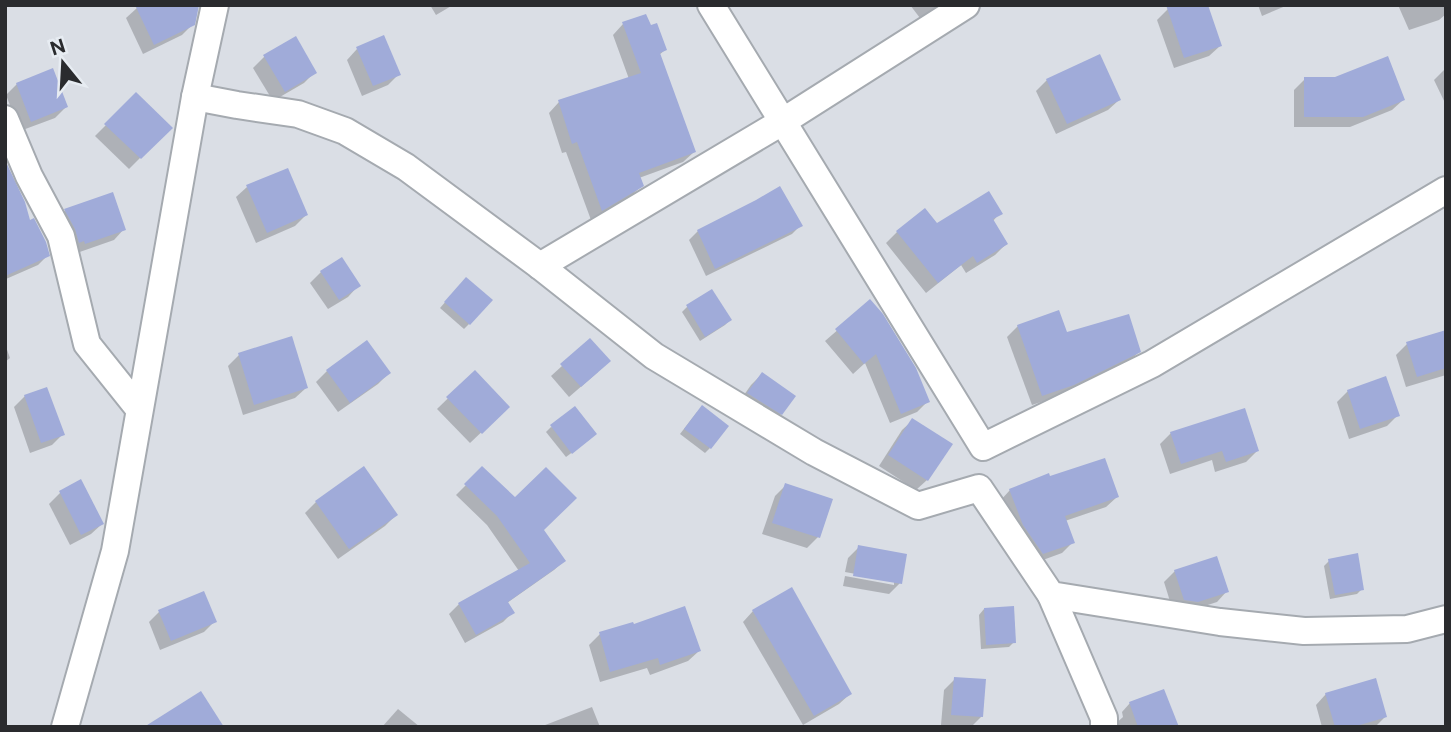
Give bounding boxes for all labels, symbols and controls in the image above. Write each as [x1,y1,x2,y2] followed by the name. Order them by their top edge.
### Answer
[28,28,98,98] north arrow
[47,34,68,60] text: N

